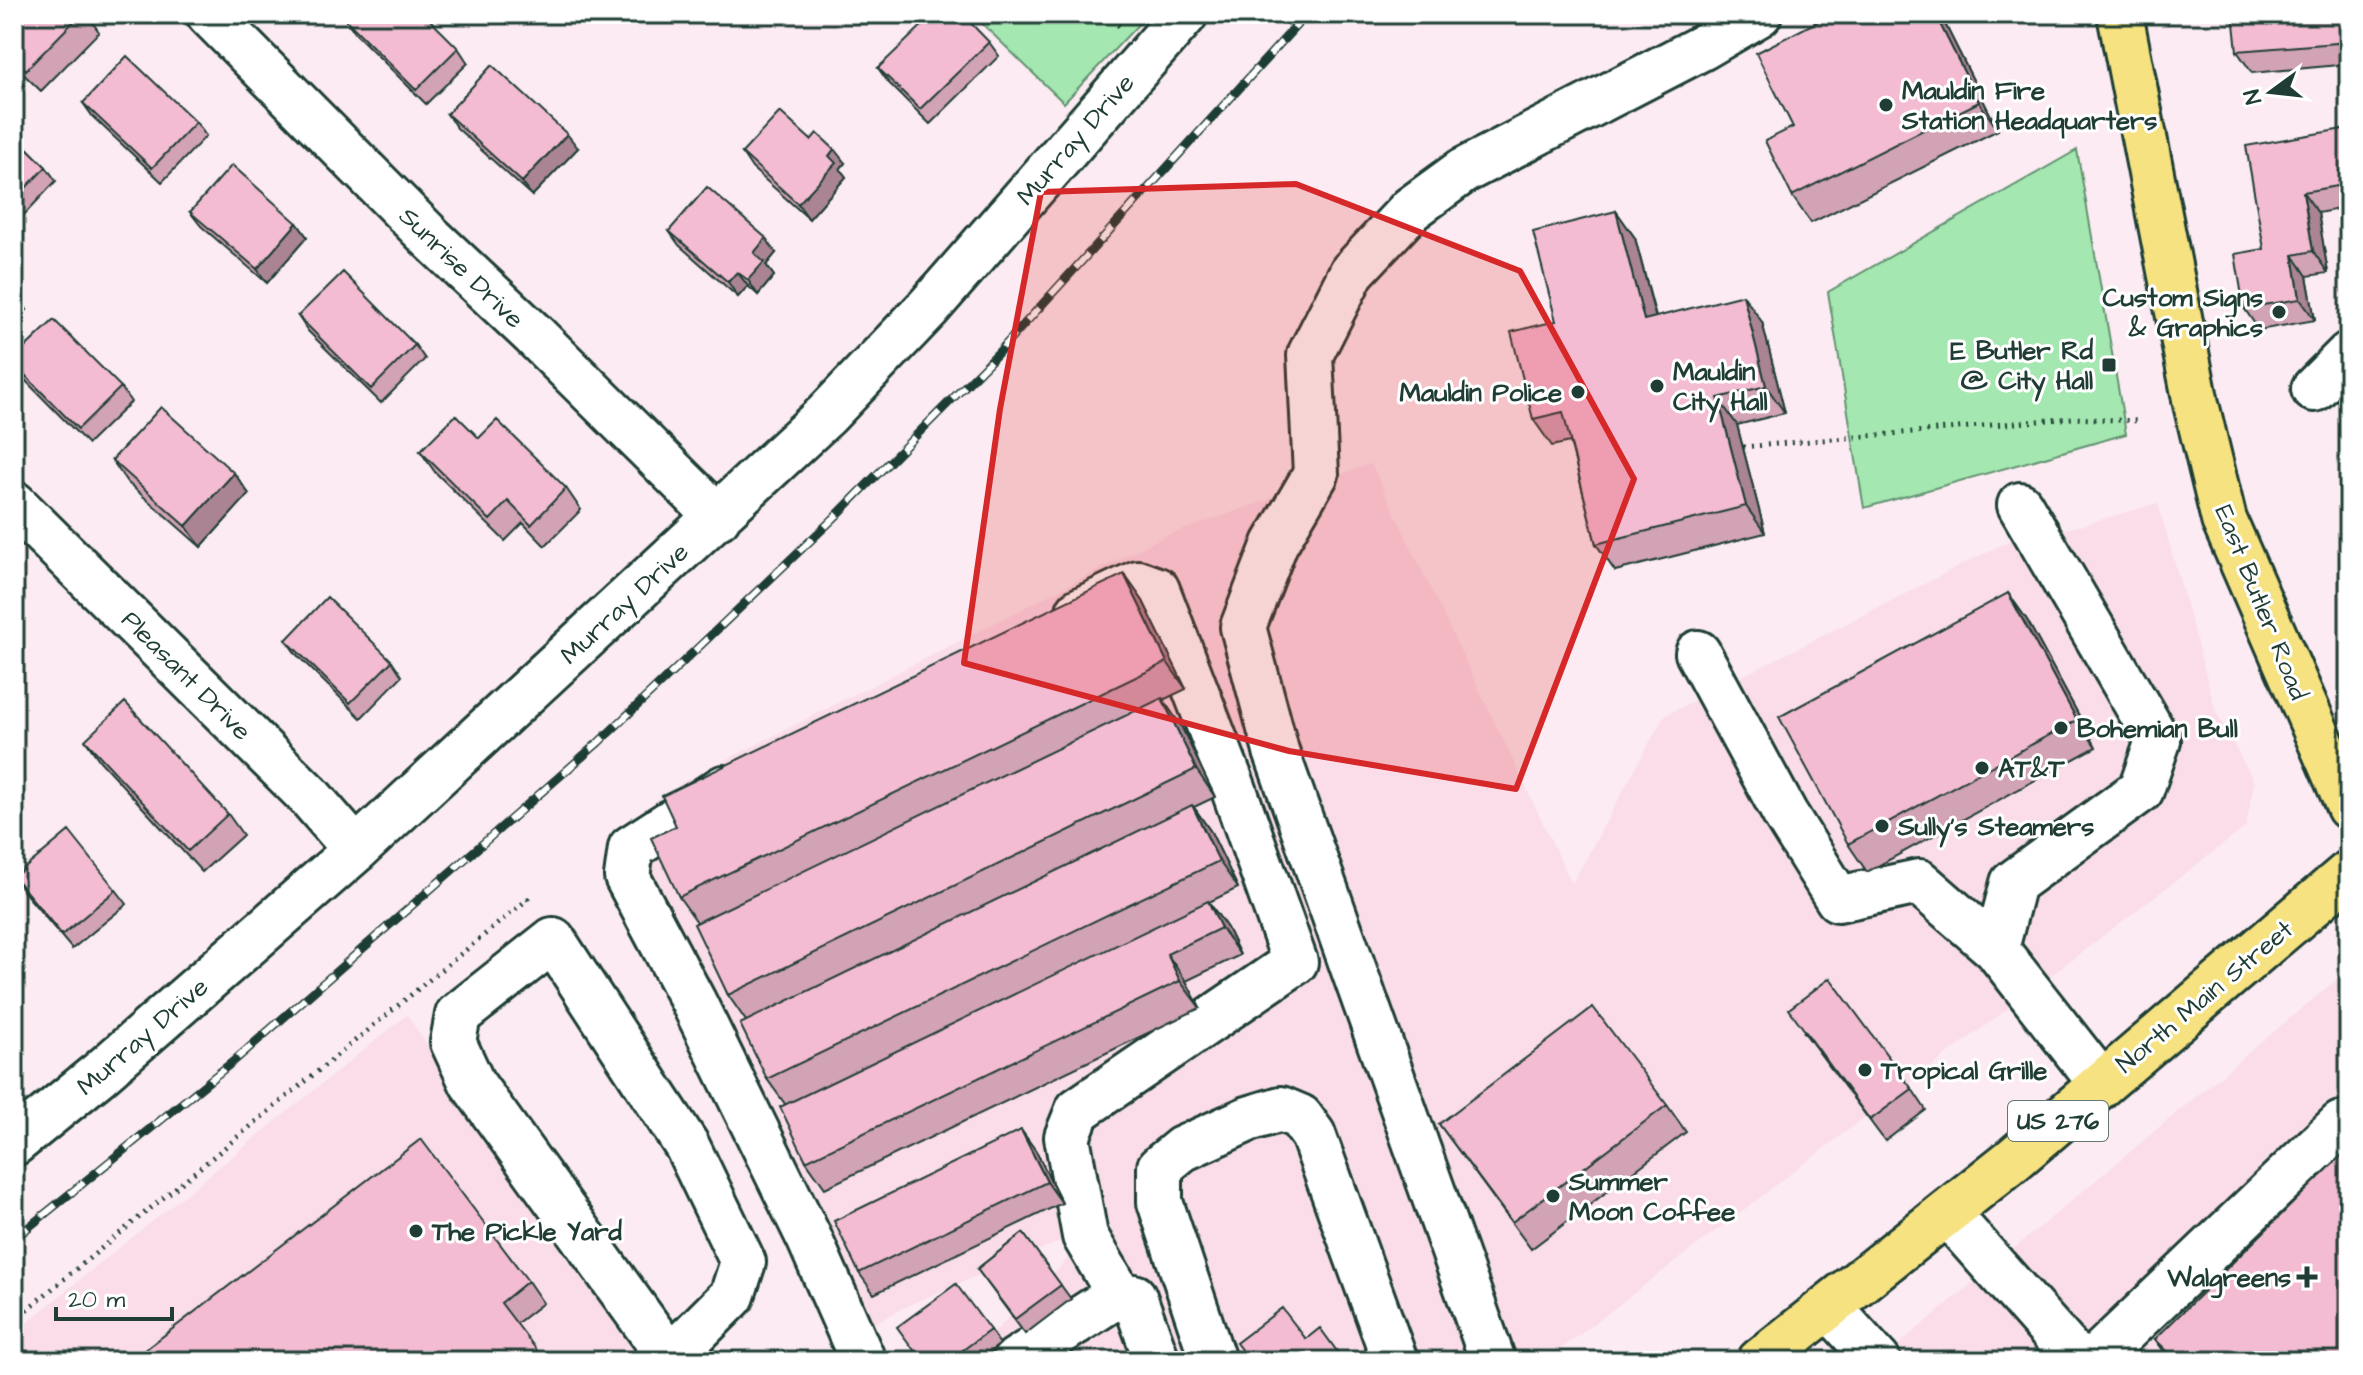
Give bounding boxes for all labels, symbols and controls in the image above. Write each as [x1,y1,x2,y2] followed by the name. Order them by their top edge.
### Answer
[2231,52,2311,132] north arrow
[1008,66,1145,215] street label: Murray Drive
[1901,73,2157,139] place label: Mauldin Fire Station Headquarters
[2236,86,2270,107] text: N
[1877,96,1895,114] marker: Mauldin Fire Station Headquarters
[391,199,532,337] street label: Sunrise Drive
[2102,280,2263,346] place label: Custom Signs & Graphics
[2270,303,2288,321] marker: Custom Signs & Graphics
[1950,333,2094,402] place label: E Butler Rd @ City Hall
[1673,354,1768,423] place label: Mauldin City Hall
[2100,356,2118,374] marker: E Butler Rd @ City Hall
[1400,375,1562,411] place label: Mauldin Police
[1648,377,1666,395] marker: Mauldin City Hall
[1569,383,1587,401] marker: Mauldin Police
[2206,499,2317,705] street label: East Butler Road
[552,535,698,674] street label: Murray Drive
[113,603,259,749] street label: Pleasant Drive
[2077,711,2238,747] place label: Bohemian Bull
[2052,719,2070,737] marker: Bohemian Bull
[1998,751,2065,787] place label: AT&T
[1973,759,1991,777] marker: AT&T
[1897,809,2094,848] place label: Sully's Steamers
[1873,817,1891,835] marker: Sully's Steamers
[2108,912,2301,1082] street label: North Main Street
[69,969,218,1106] street label: Murray Drive
[1880,1053,2047,1089] place label: Tropical Grille
[1856,1061,1874,1079] marker: Tropical Grille
[2008,1101,2108,1141] road number: US 276
[1568,1164,1735,1230] place label: Summer Moon Coffee
[1544,1187,1562,1205] marker: Summer Moon Coffee
[431,1214,623,1250] place label: The Pickle Yard
[407,1222,425,1240] marker: The Pickle Yard
[2166,1260,2291,1299] place label: Walgreens
[2298,1268,2316,1286] marker: Walgreens
[56,1271,172,1321] scale bar
[68,1283,125,1317] text: 20 m

